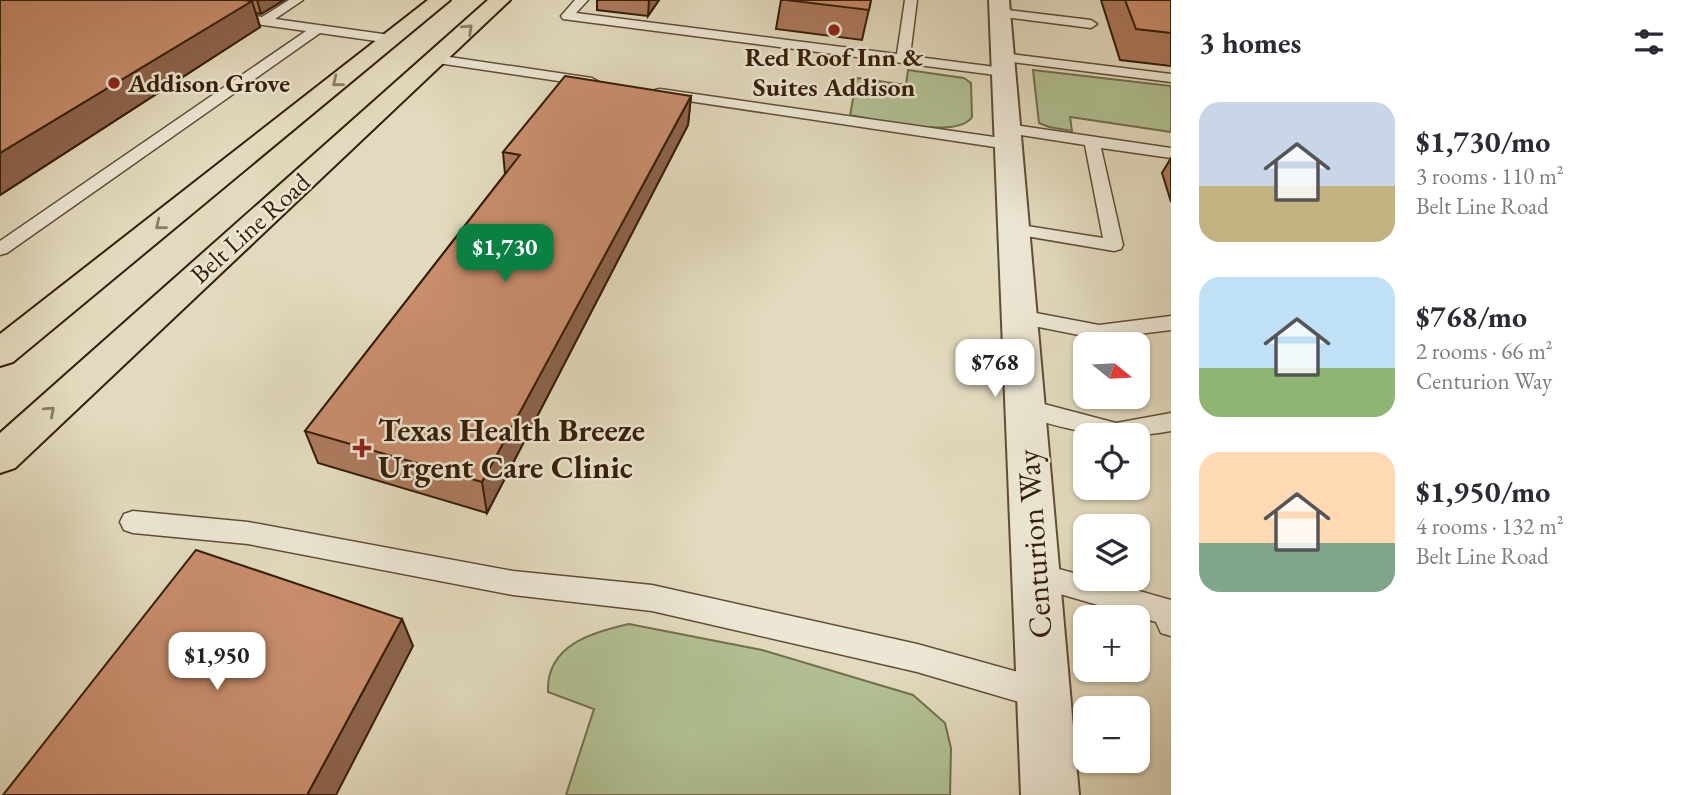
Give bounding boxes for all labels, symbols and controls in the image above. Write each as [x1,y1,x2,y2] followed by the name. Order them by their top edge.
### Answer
[826,22,842,38] marker: Red Roof Inn & Suites Addison
[1199,23,1301,62] text: 3 homes
[1630,23,1668,61] icon: filters
[460,25,473,38] one-way arrow
[745,40,923,104] place label: Red Roof Inn & Suites Addison
[127,66,290,100] place label: Addison Grove
[332,74,345,86] one-way arrow
[106,75,122,91] marker: Addison Grove
[1416,122,1550,161] text: $1,730/mo
[1255,130,1339,214] icon: home
[1416,161,1564,191] text: 3 rooms · 110 m²
[183,165,318,291] street label: Belt Line Road
[1416,191,1549,221] text: Belt Line Road
[155,216,167,229] one-way arrow
[448,224,562,284] pin: $1,730
[473,232,537,262] text: $1,730
[1416,297,1527,336] text: $768/mo
[1255,305,1339,389] icon: home
[1073,332,1150,410] north arrow
[1073,332,1150,773] map controls
[1416,336,1553,366] text: 2 rooms · 66 m²
[954,340,1036,399] pin: $768
[971,347,1019,377] text: $768
[1416,366,1552,396] text: Centurion Way
[42,407,55,419] one-way arrow
[378,409,645,488] place label: Texas Health Breeze Urgent Care Clinic
[1073,423,1150,500] button: locate
[352,438,372,458] marker: Texas Health Breeze Urgent Care Clinic
[1006,447,1062,640] street label: Centurion Way
[1416,472,1550,511] text: $1,950/mo
[1255,480,1339,564] icon: home
[1416,511,1564,541] text: 4 rooms · 132 m²
[1073,514,1150,591] button: layers
[1416,541,1549,571] text: Belt Line Road
[1073,605,1150,682] button: +
[160,632,274,692] pin: $1,950
[185,640,249,670] text: $1,950
[1073,696,1150,773] button: −

